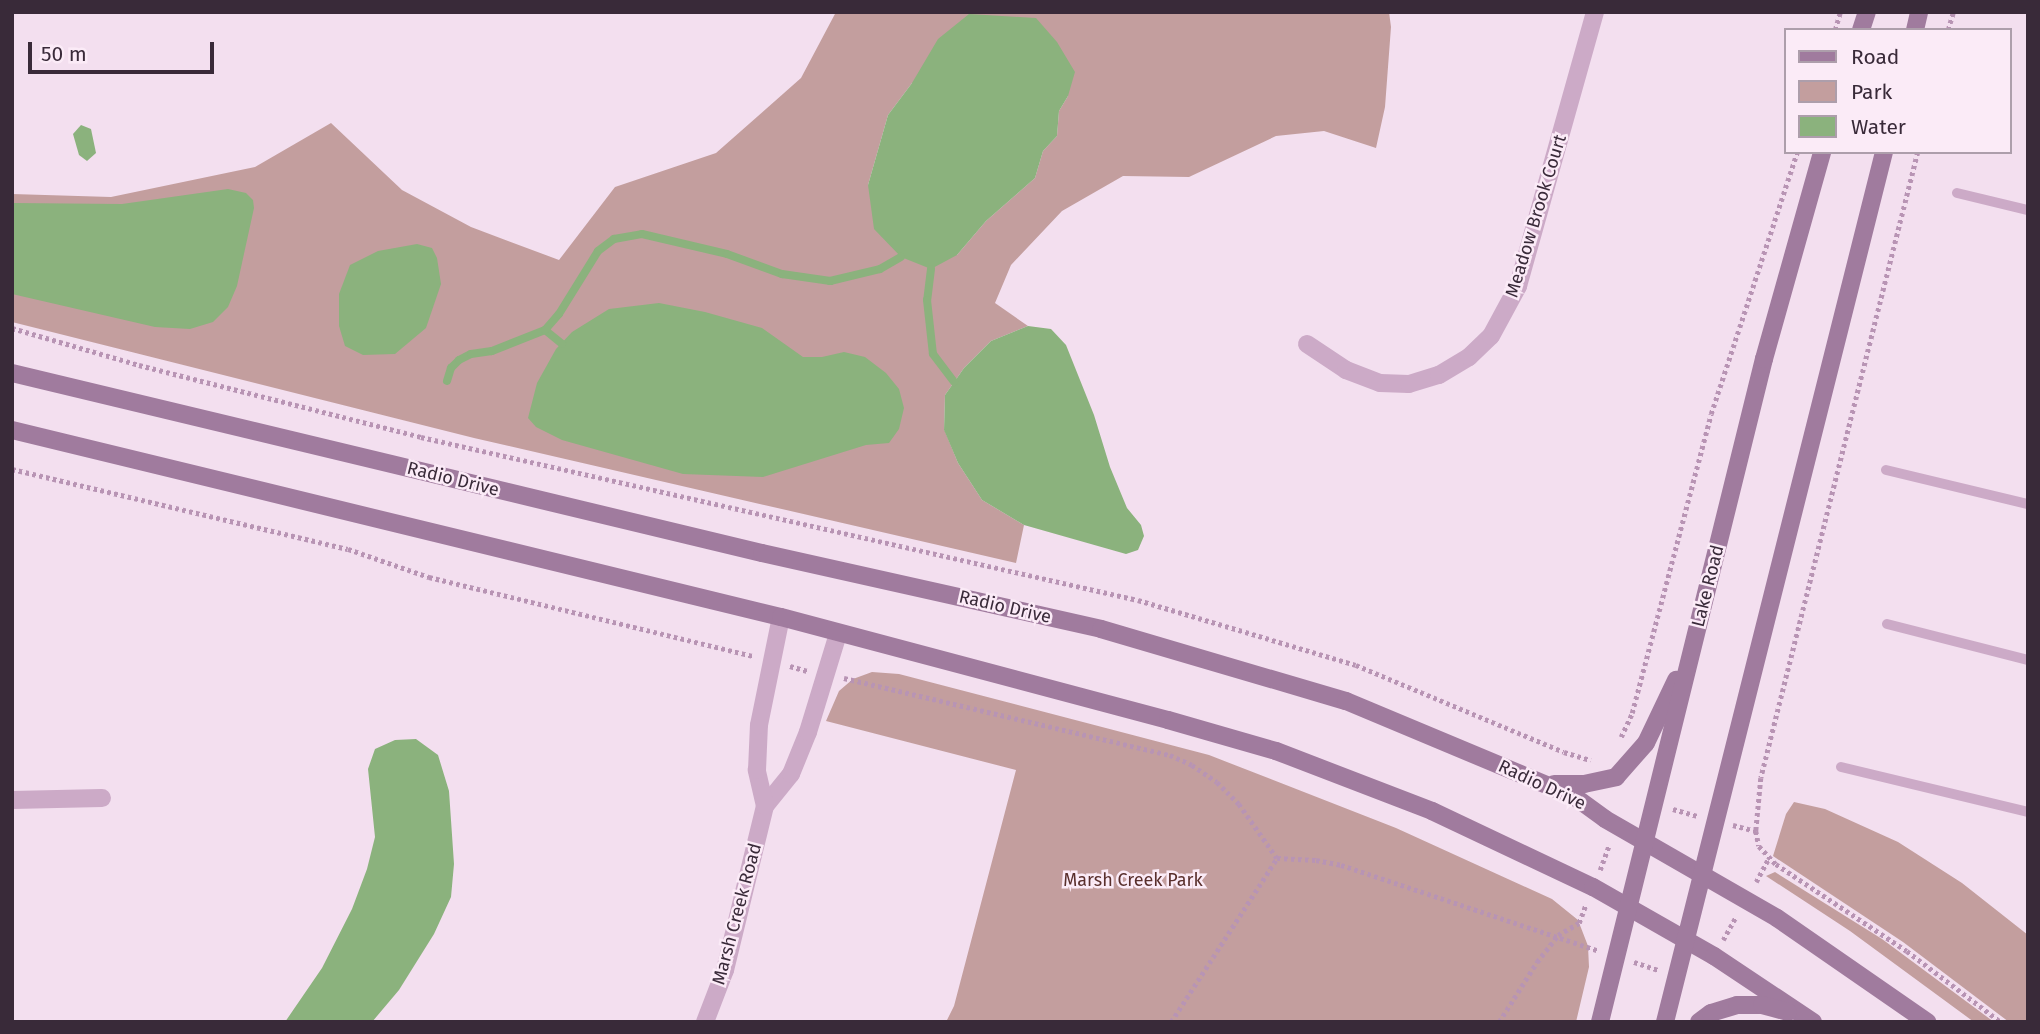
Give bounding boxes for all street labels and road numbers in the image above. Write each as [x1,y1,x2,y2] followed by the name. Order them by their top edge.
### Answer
[1501,132,1571,300] street label: Meadow Brook Court
[405,457,501,501] street label: Radio Drive
[1687,543,1729,629] street label: Lake Road
[957,586,1053,628] street label: Radio Drive
[1495,755,1589,815] street label: Radio Drive
[708,841,766,987] street label: Marsh Creek Road

